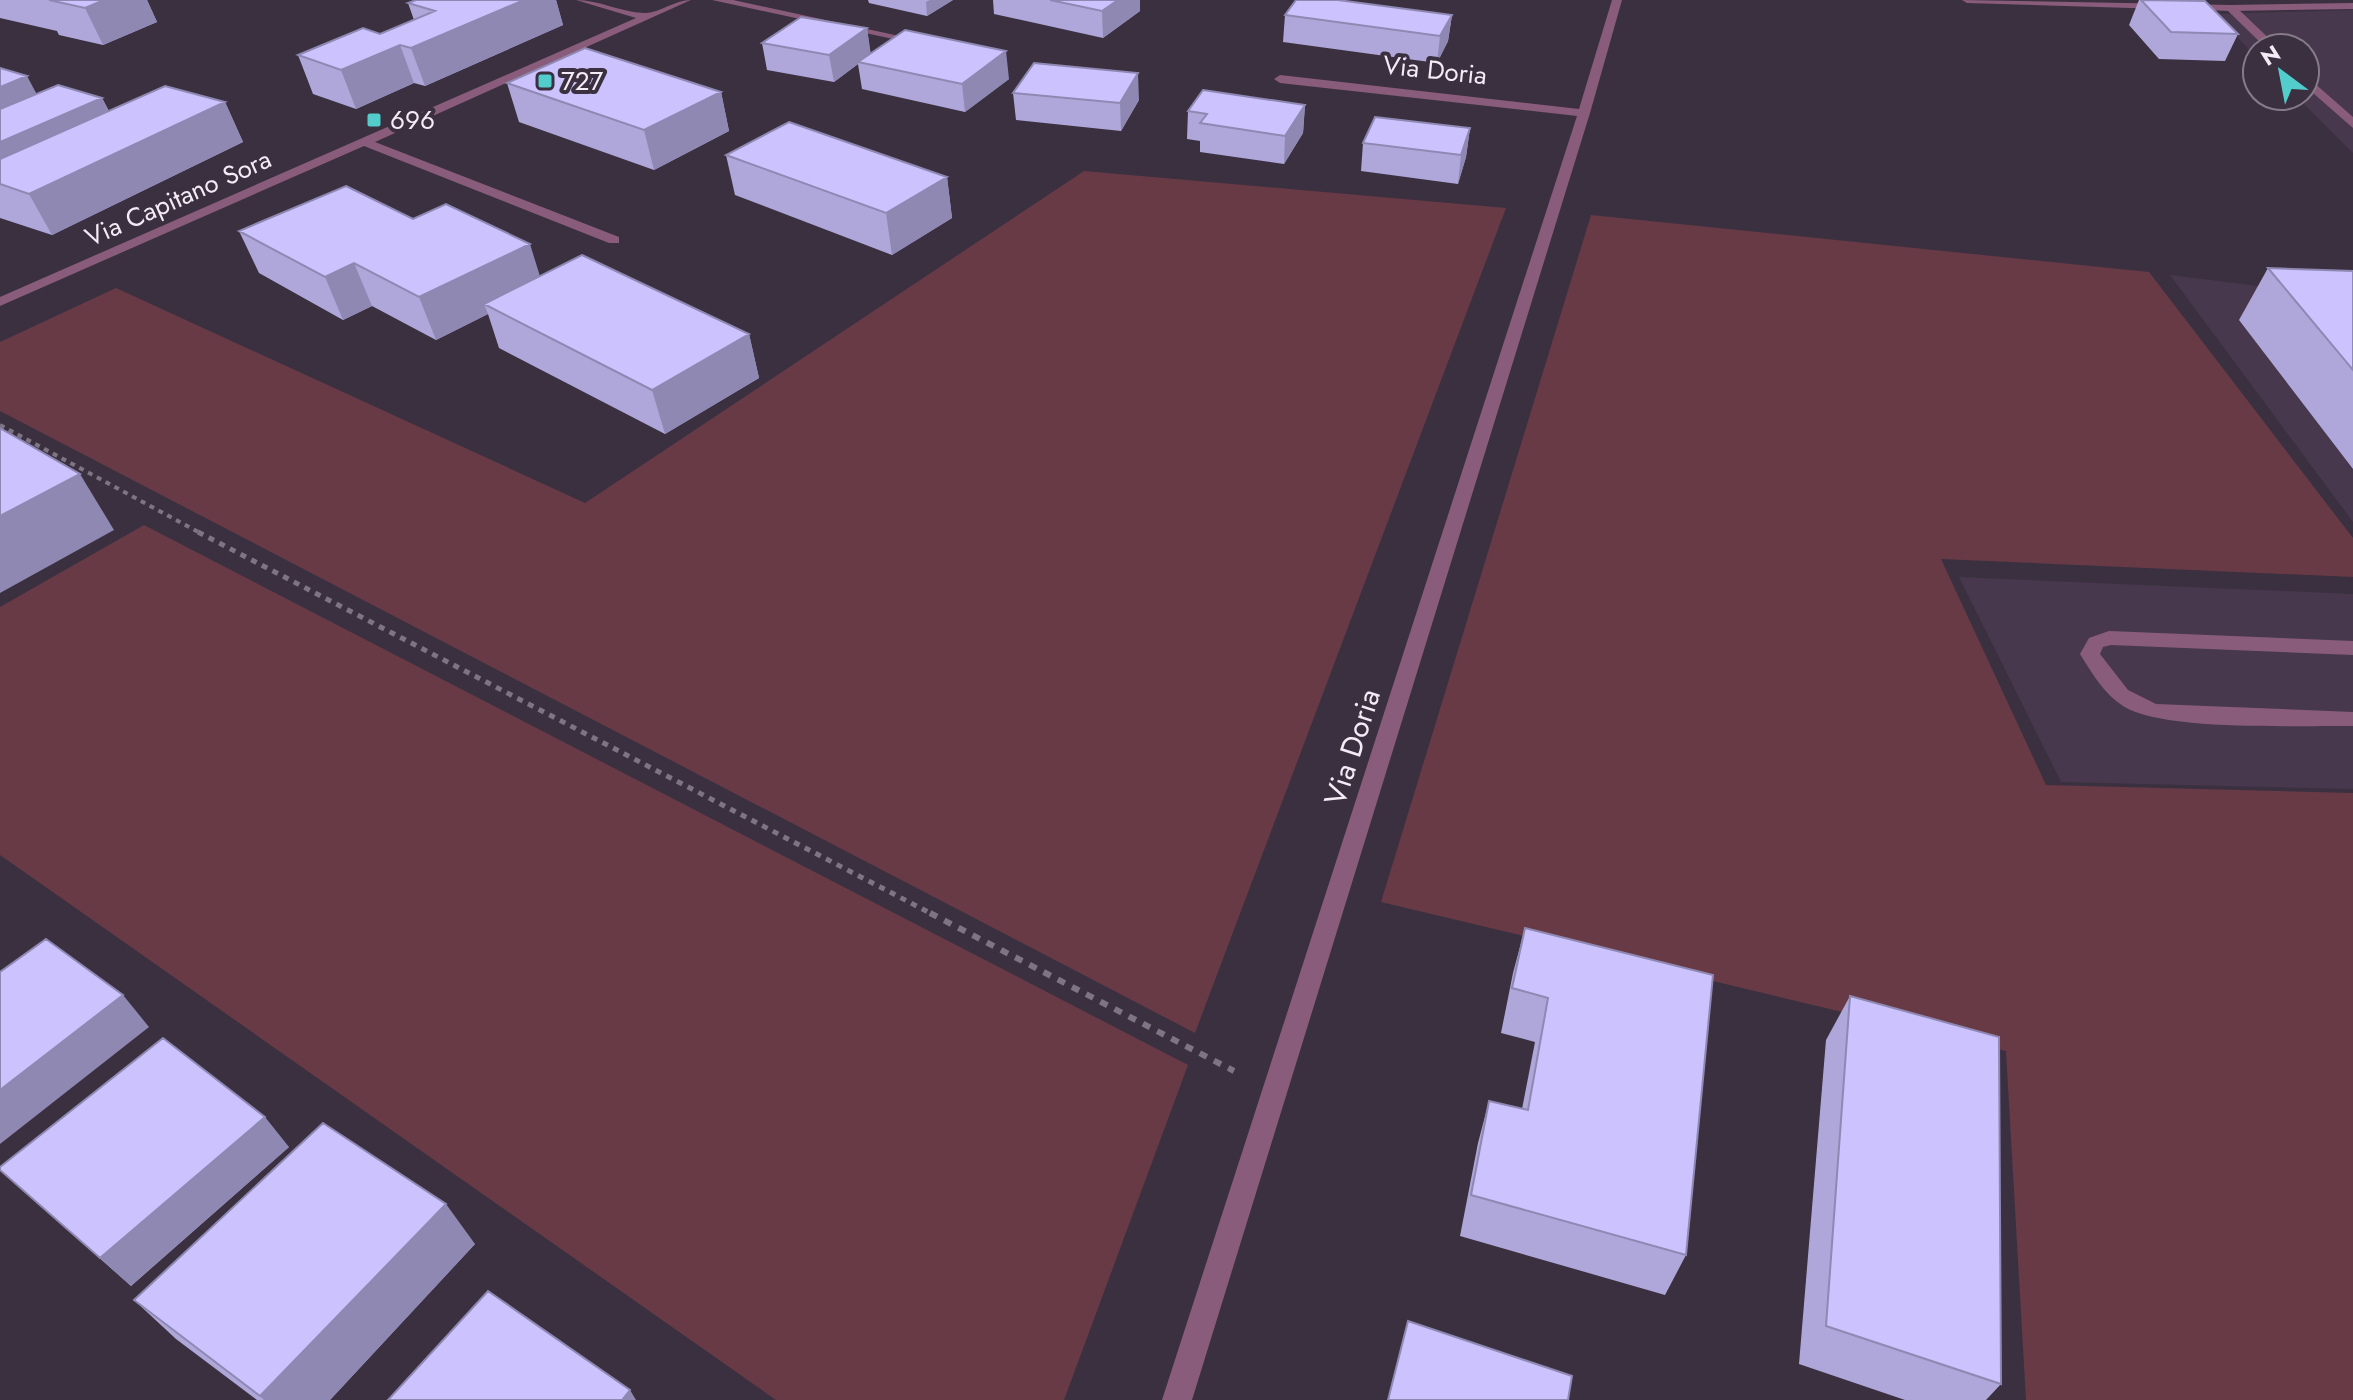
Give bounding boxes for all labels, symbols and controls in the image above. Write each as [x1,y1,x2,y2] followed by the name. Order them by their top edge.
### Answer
[2241,32,2321,112] north arrow
[2255,37,2286,73] text: N
[1381,46,1489,94] street label: Via Doria
[561,62,603,100] place label: 727
[536,72,554,90] marker: 727
[390,101,435,139] place label: 696
[365,111,383,129] marker: 696
[79,140,277,256] street label: Via Capitano Sora
[1313,683,1391,811] street label: Via Doria

